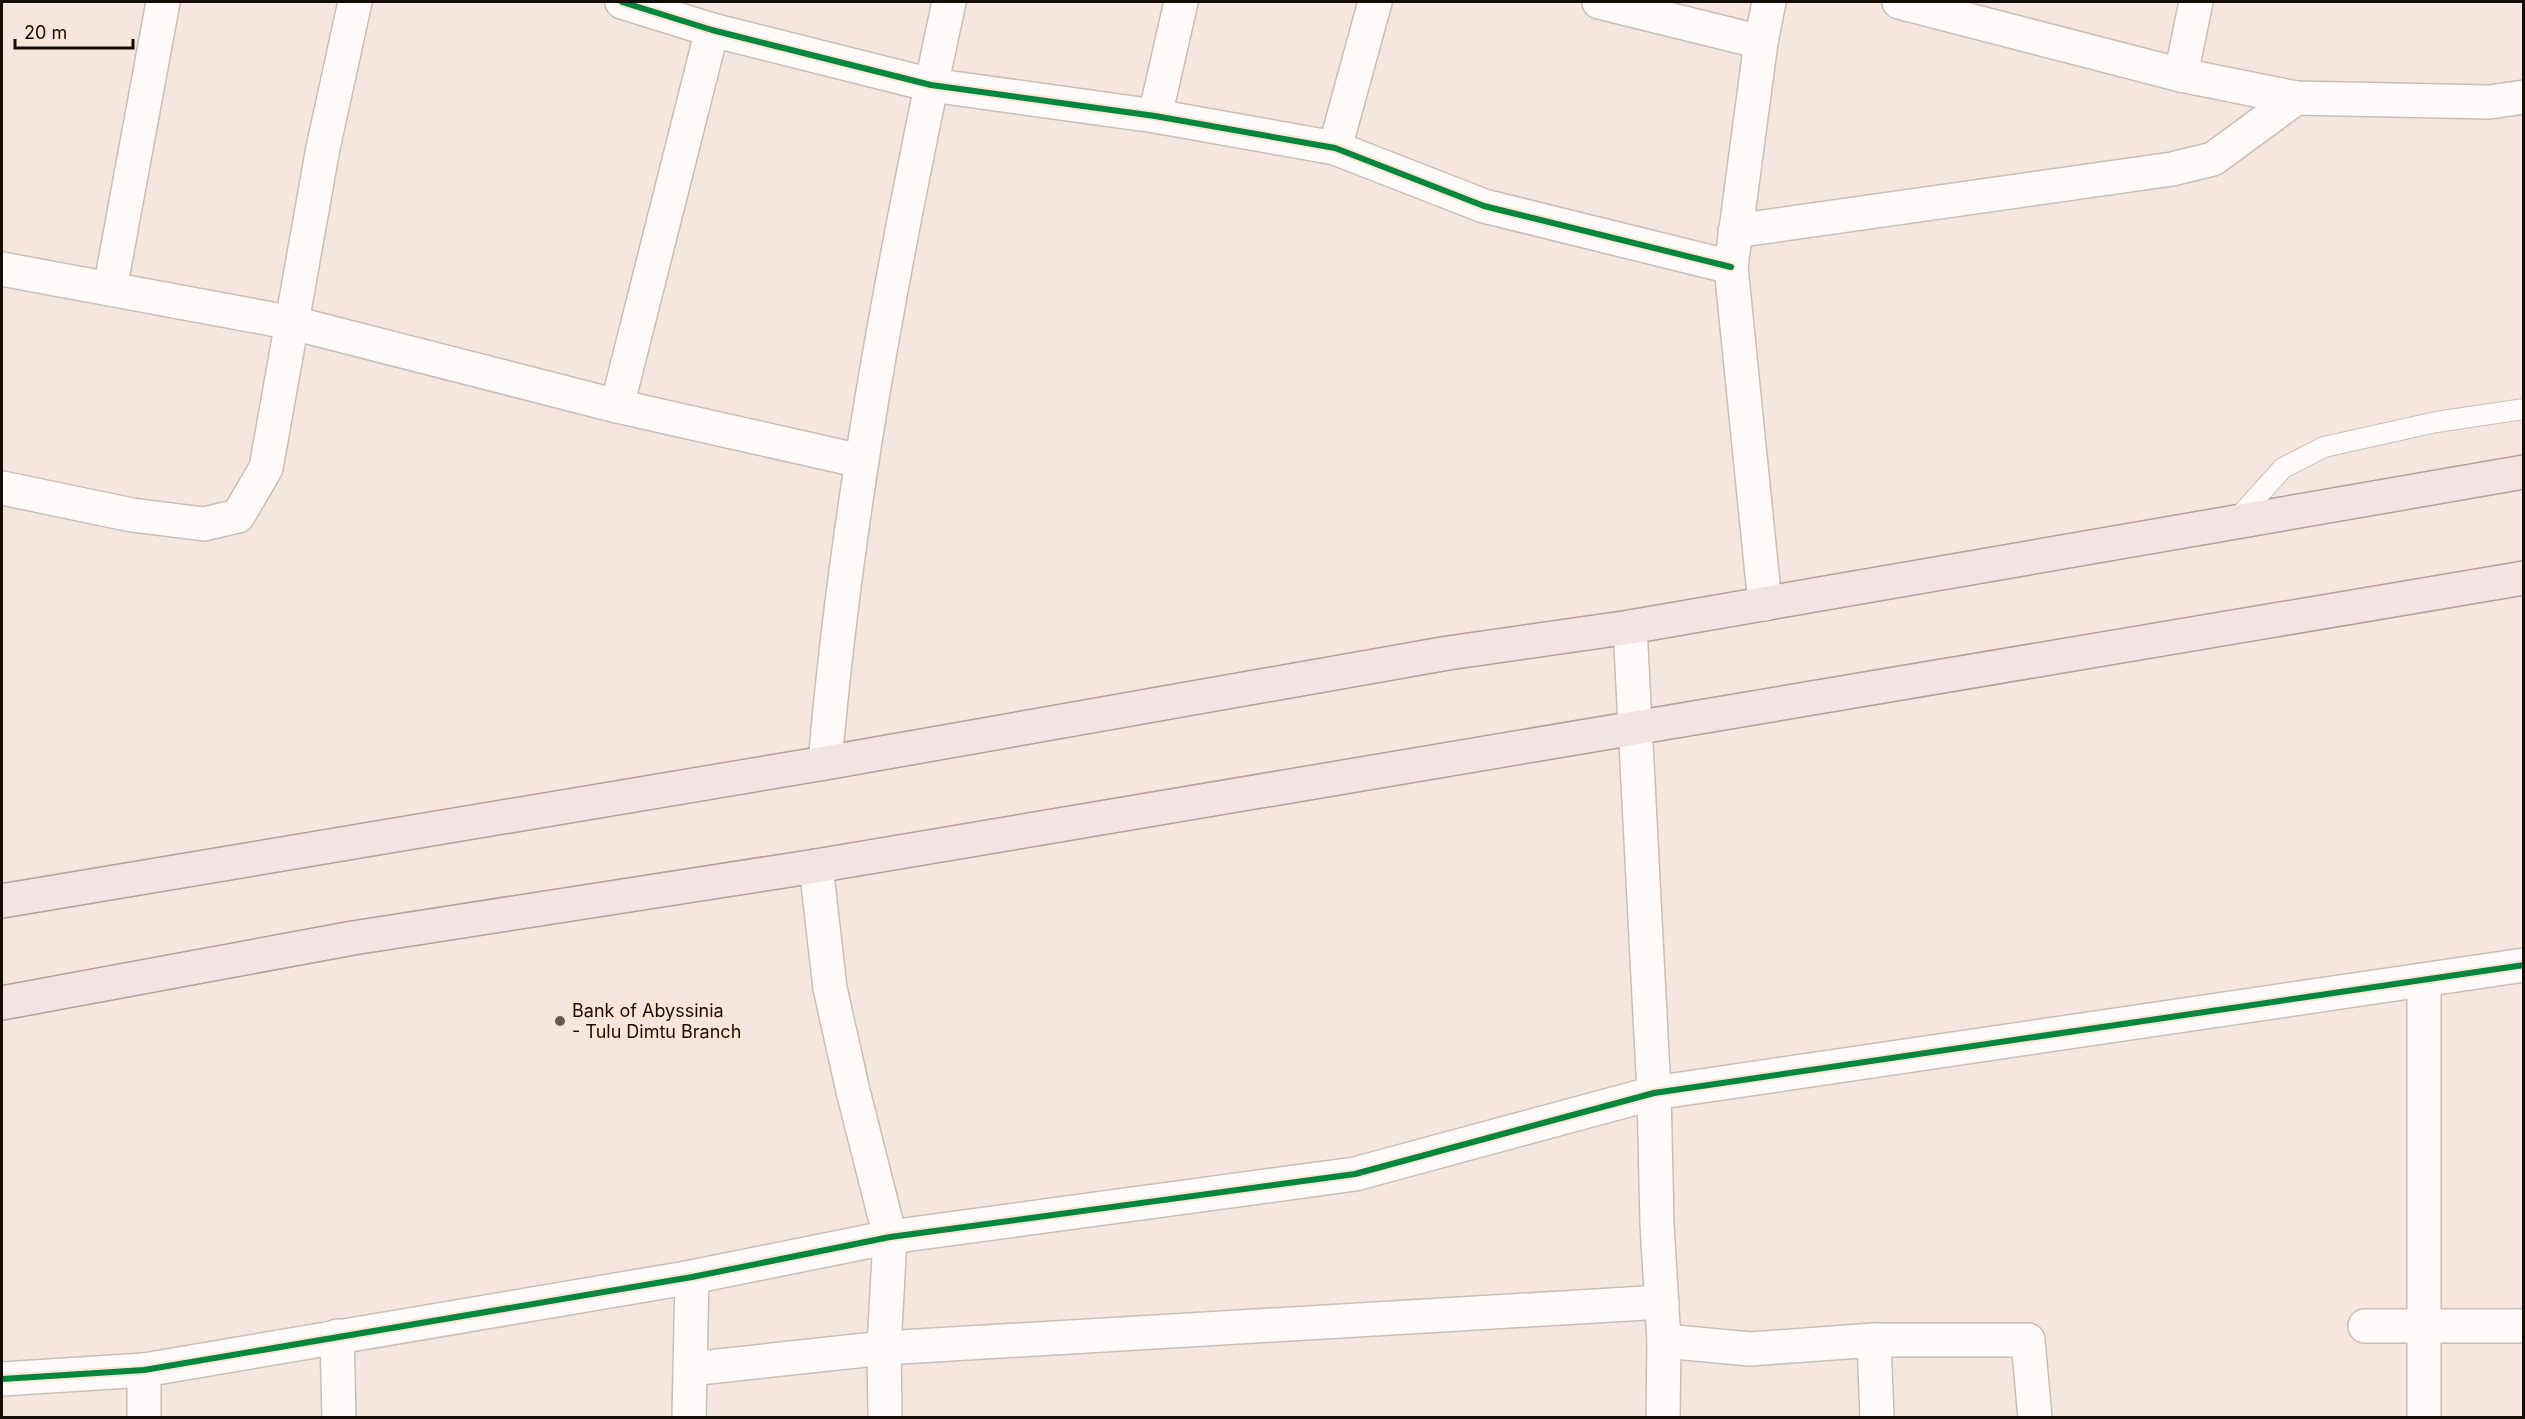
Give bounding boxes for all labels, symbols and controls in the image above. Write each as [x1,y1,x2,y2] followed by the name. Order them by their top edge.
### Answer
[15,12,134,50] scale bar
[24,22,67,43] text: 20 m
[572,1000,741,1042] place label: Bank of Abyssinia - Tulu Dimtu Branch
[553,1014,567,1028] marker: Bank of Abyssinia - Tulu Dimtu Branch

